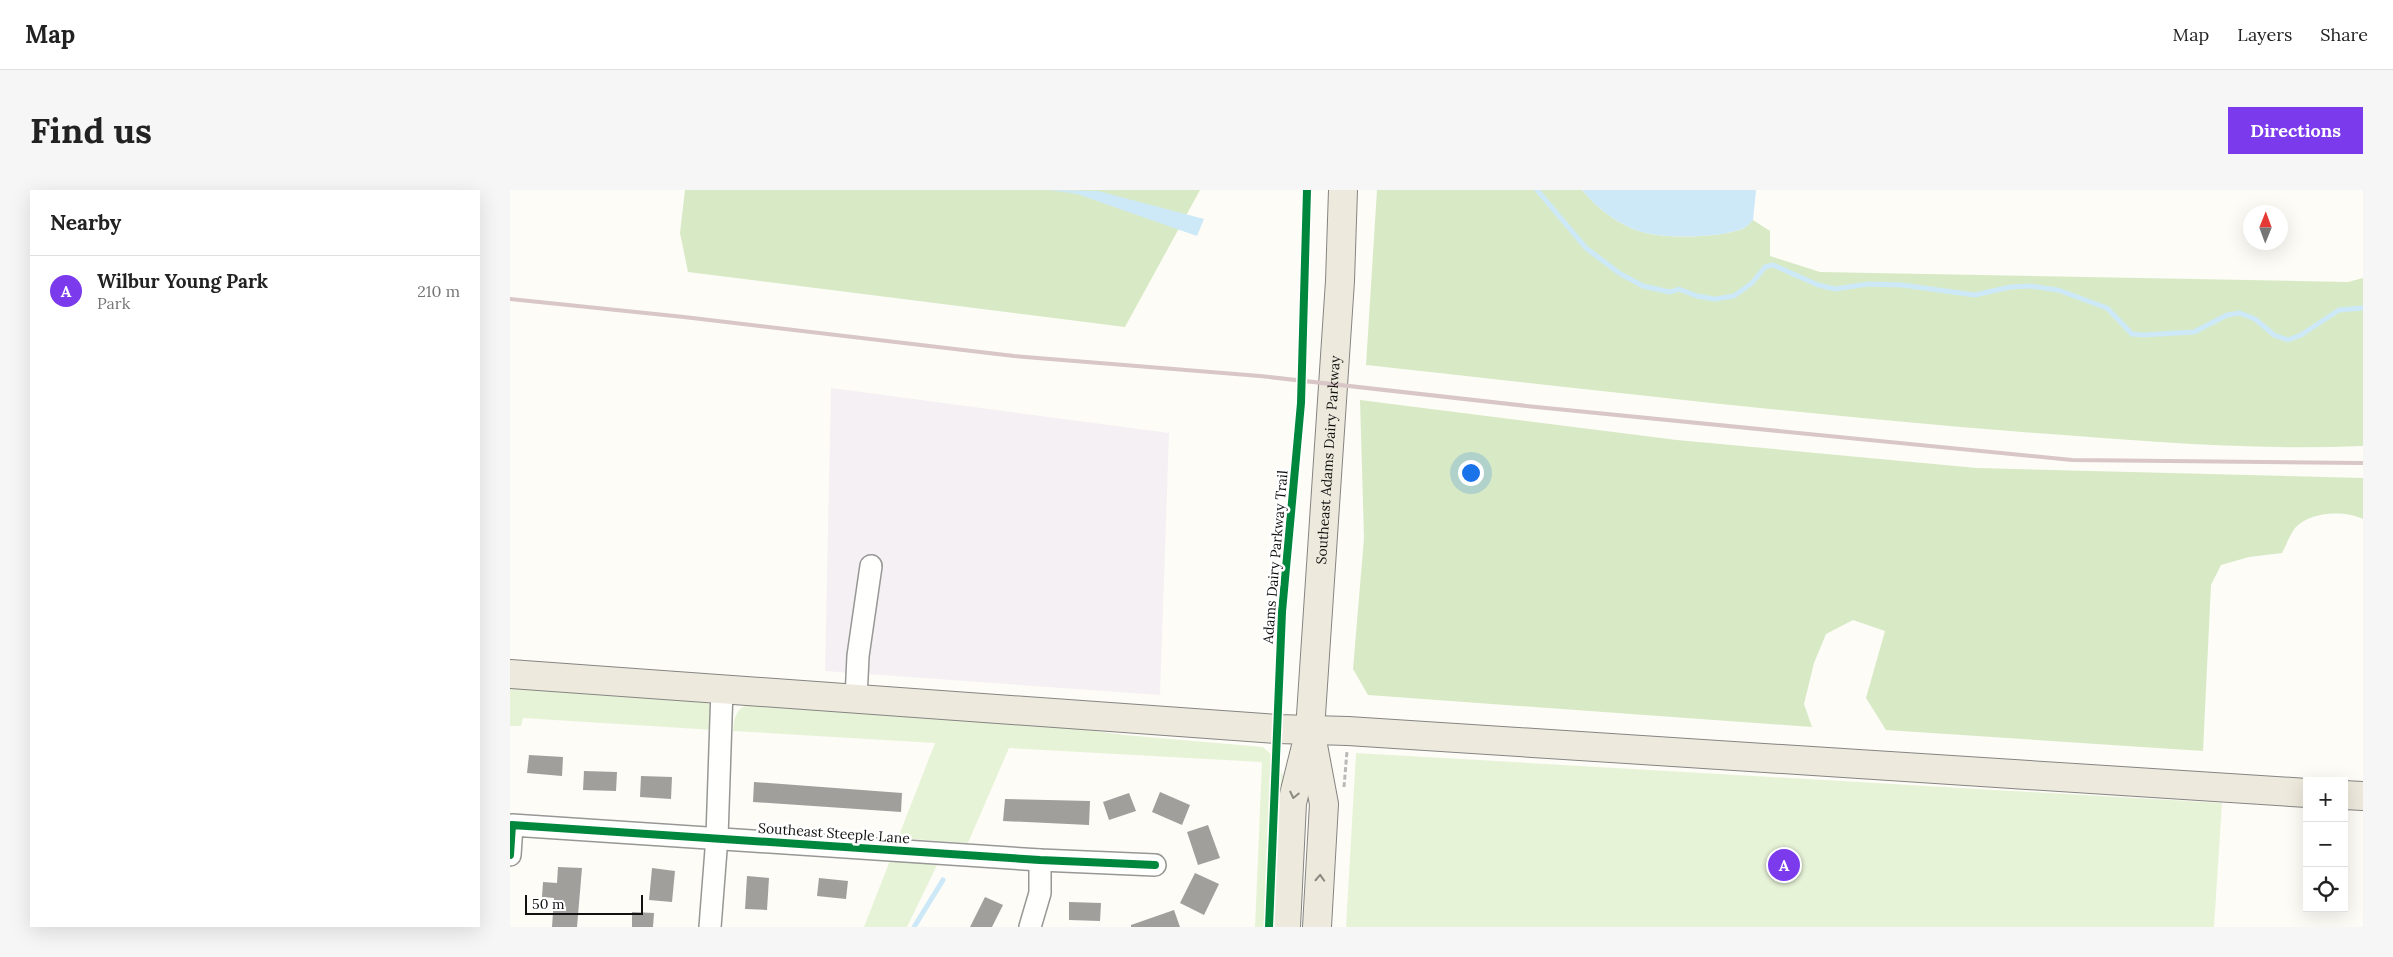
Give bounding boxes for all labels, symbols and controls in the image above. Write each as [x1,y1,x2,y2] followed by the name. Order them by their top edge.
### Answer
[25,19,75,50] text: Map
[2173,23,2209,46] text: Map
[2237,23,2292,46] text: Layers
[2320,23,2368,46] text: Share
[2228,107,2363,154] button: Directions
[30,108,152,153] text: Find us
[2243,205,2288,250] north arrow
[50,209,121,236] text: Nearby
[97,269,268,293] text: Wilbur Young Park
[61,281,71,301] text: A
[417,281,460,301] text: 210 m
[97,293,130,313] text: Park
[1312,354,1344,565] street label: Southeast Adams Dairy Parkway
[1458,460,1484,486] your location
[1258,469,1292,645] street label: Adams Dairy Parkway Trail
[2303,777,2348,912] map controls
[2303,777,2348,822] button: +
[1289,790,1300,799] one-way arrow
[757,819,911,847] street label: Southeast Steeple Lane
[2303,822,2348,867] button: −
[1768,846,1800,884] pin: A
[2303,867,2348,912] button: locate
[1314,874,1325,882] one-way arrow
[525,892,642,915] scale bar
[532,895,565,913] text: 50 m

